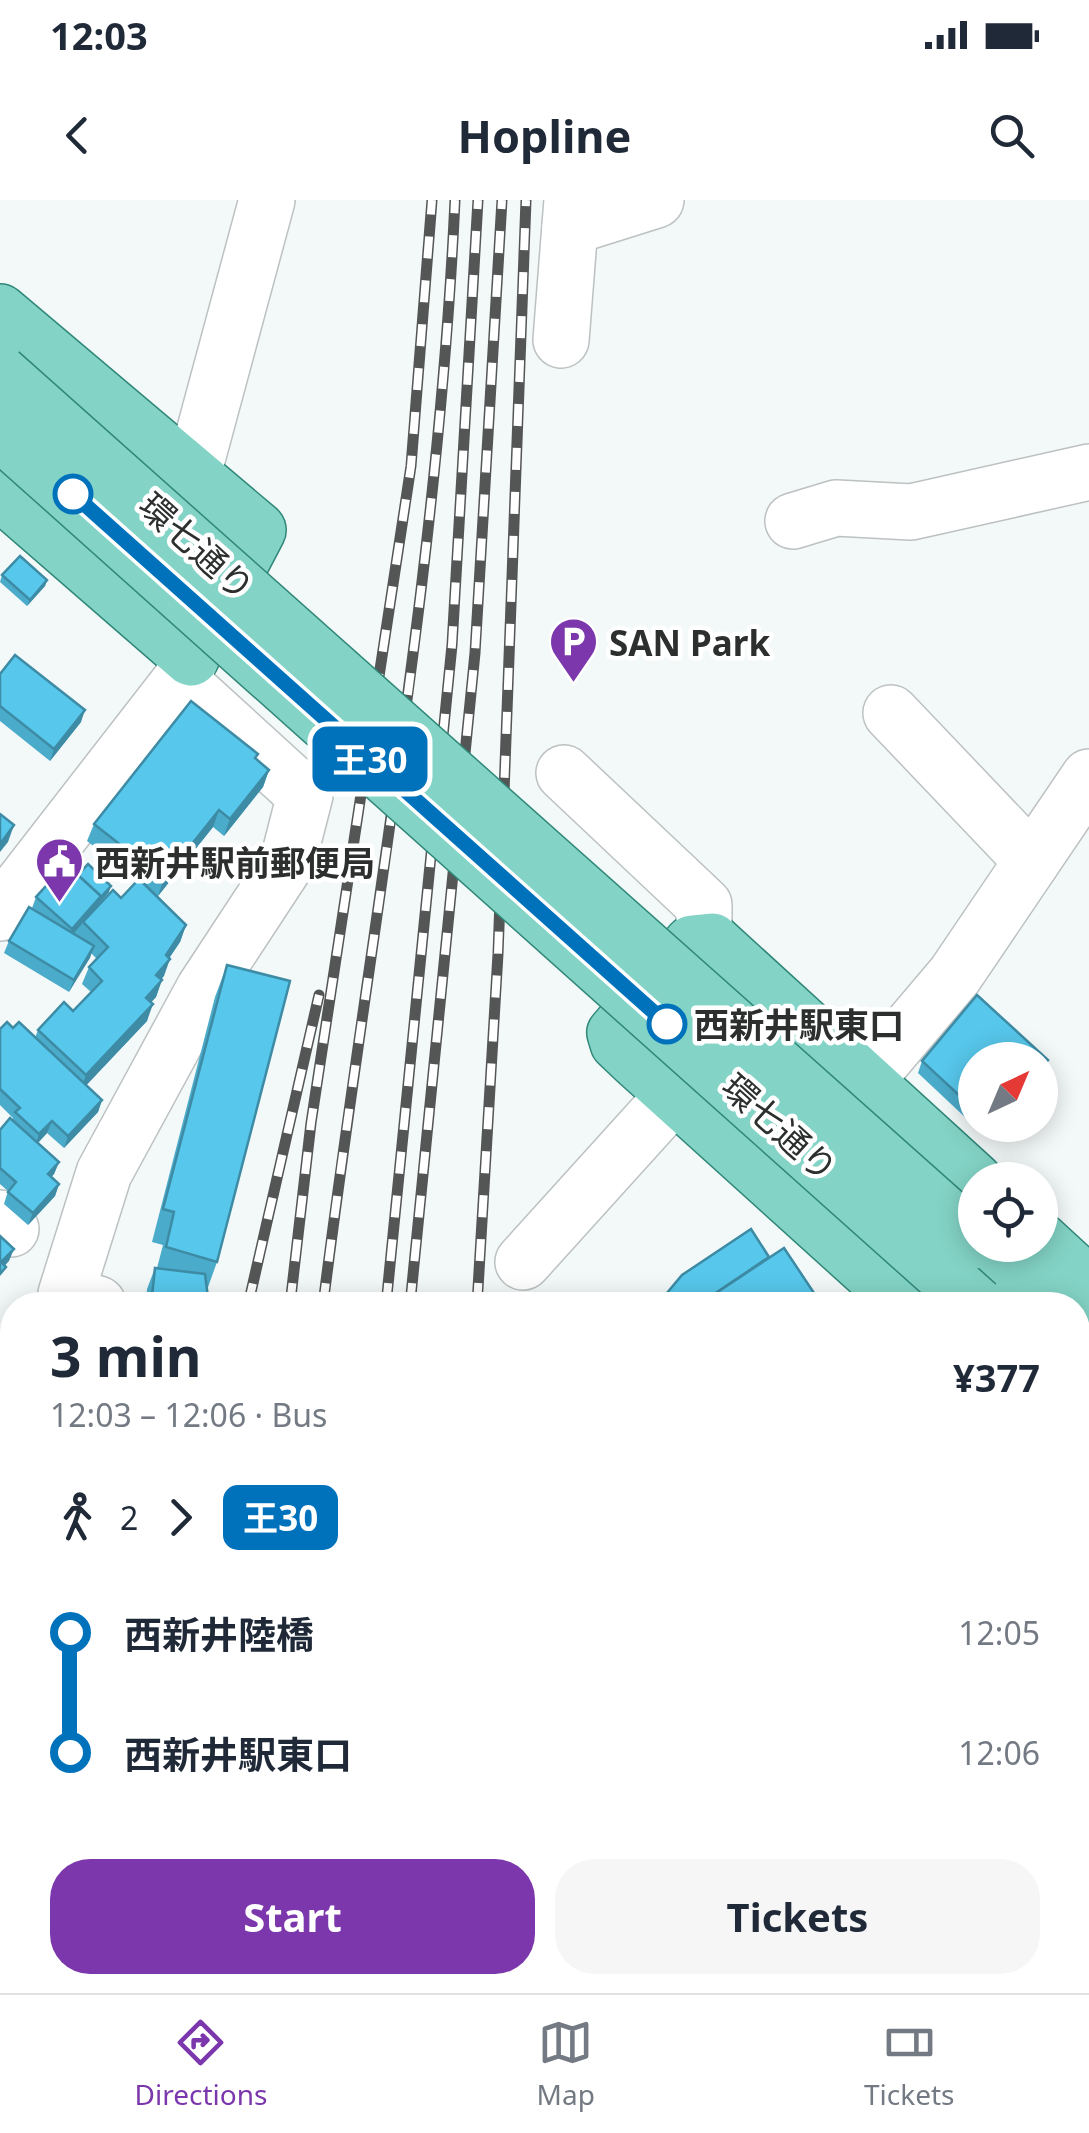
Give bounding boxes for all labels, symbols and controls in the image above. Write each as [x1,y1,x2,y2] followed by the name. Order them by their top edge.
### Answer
[50,9,148,61] text: 12:03
[458,105,631,166] text: Hopline
[50,108,105,163] icon: back
[984,108,1039,163] icon: search
[54,475,92,513] unlabelled marker
[129,482,265,610] street label: 環七通り
[548,616,600,684] parking icon: SAN Park
[609,619,770,666] place label: SAN Park
[312,726,428,792] line badge: 王30
[332,736,408,783] text: 王30
[34,836,86,904] public building icon: 西新井駅前郵便局
[95,839,375,886] place label: 西新井駅前郵便局
[694,1001,904,1048] place label: 西新井駅東口
[648,1005,686,1043] marker: 西新井駅東口
[958,1042,1058,1142] north arrow
[958,1042,1058,1262] map controls
[712,1063,848,1191] street label: 環七通り
[958,1162,1058,1262] button: locate
[50,1318,202,1393] text: 3 min
[953,1351,1040,1403] text: ¥377
[50,1393,327,1436] text: 12:03 – 12:06 · Bus
[50,1490,105,1545] icon: walk
[153,1490,208,1545] icon: forward
[243,1494,318,1541] text: 王30
[120,1496,138,1539] text: 2
[124,1608,314,1660] text: 西新井陸橋
[958,1611,1040,1654] text: 12:05
[124,1728,352,1780] text: 西新井駅東口
[958,1731,1040,1774] text: 12:06
[50,1859,535,1974] button: Start
[555,1859,1040,1974] button: Tickets
[135,2015,267,2113] tab: Directions
[537,2015,595,2113] tab: Map
[864,2015,954,2113] tab: Tickets

